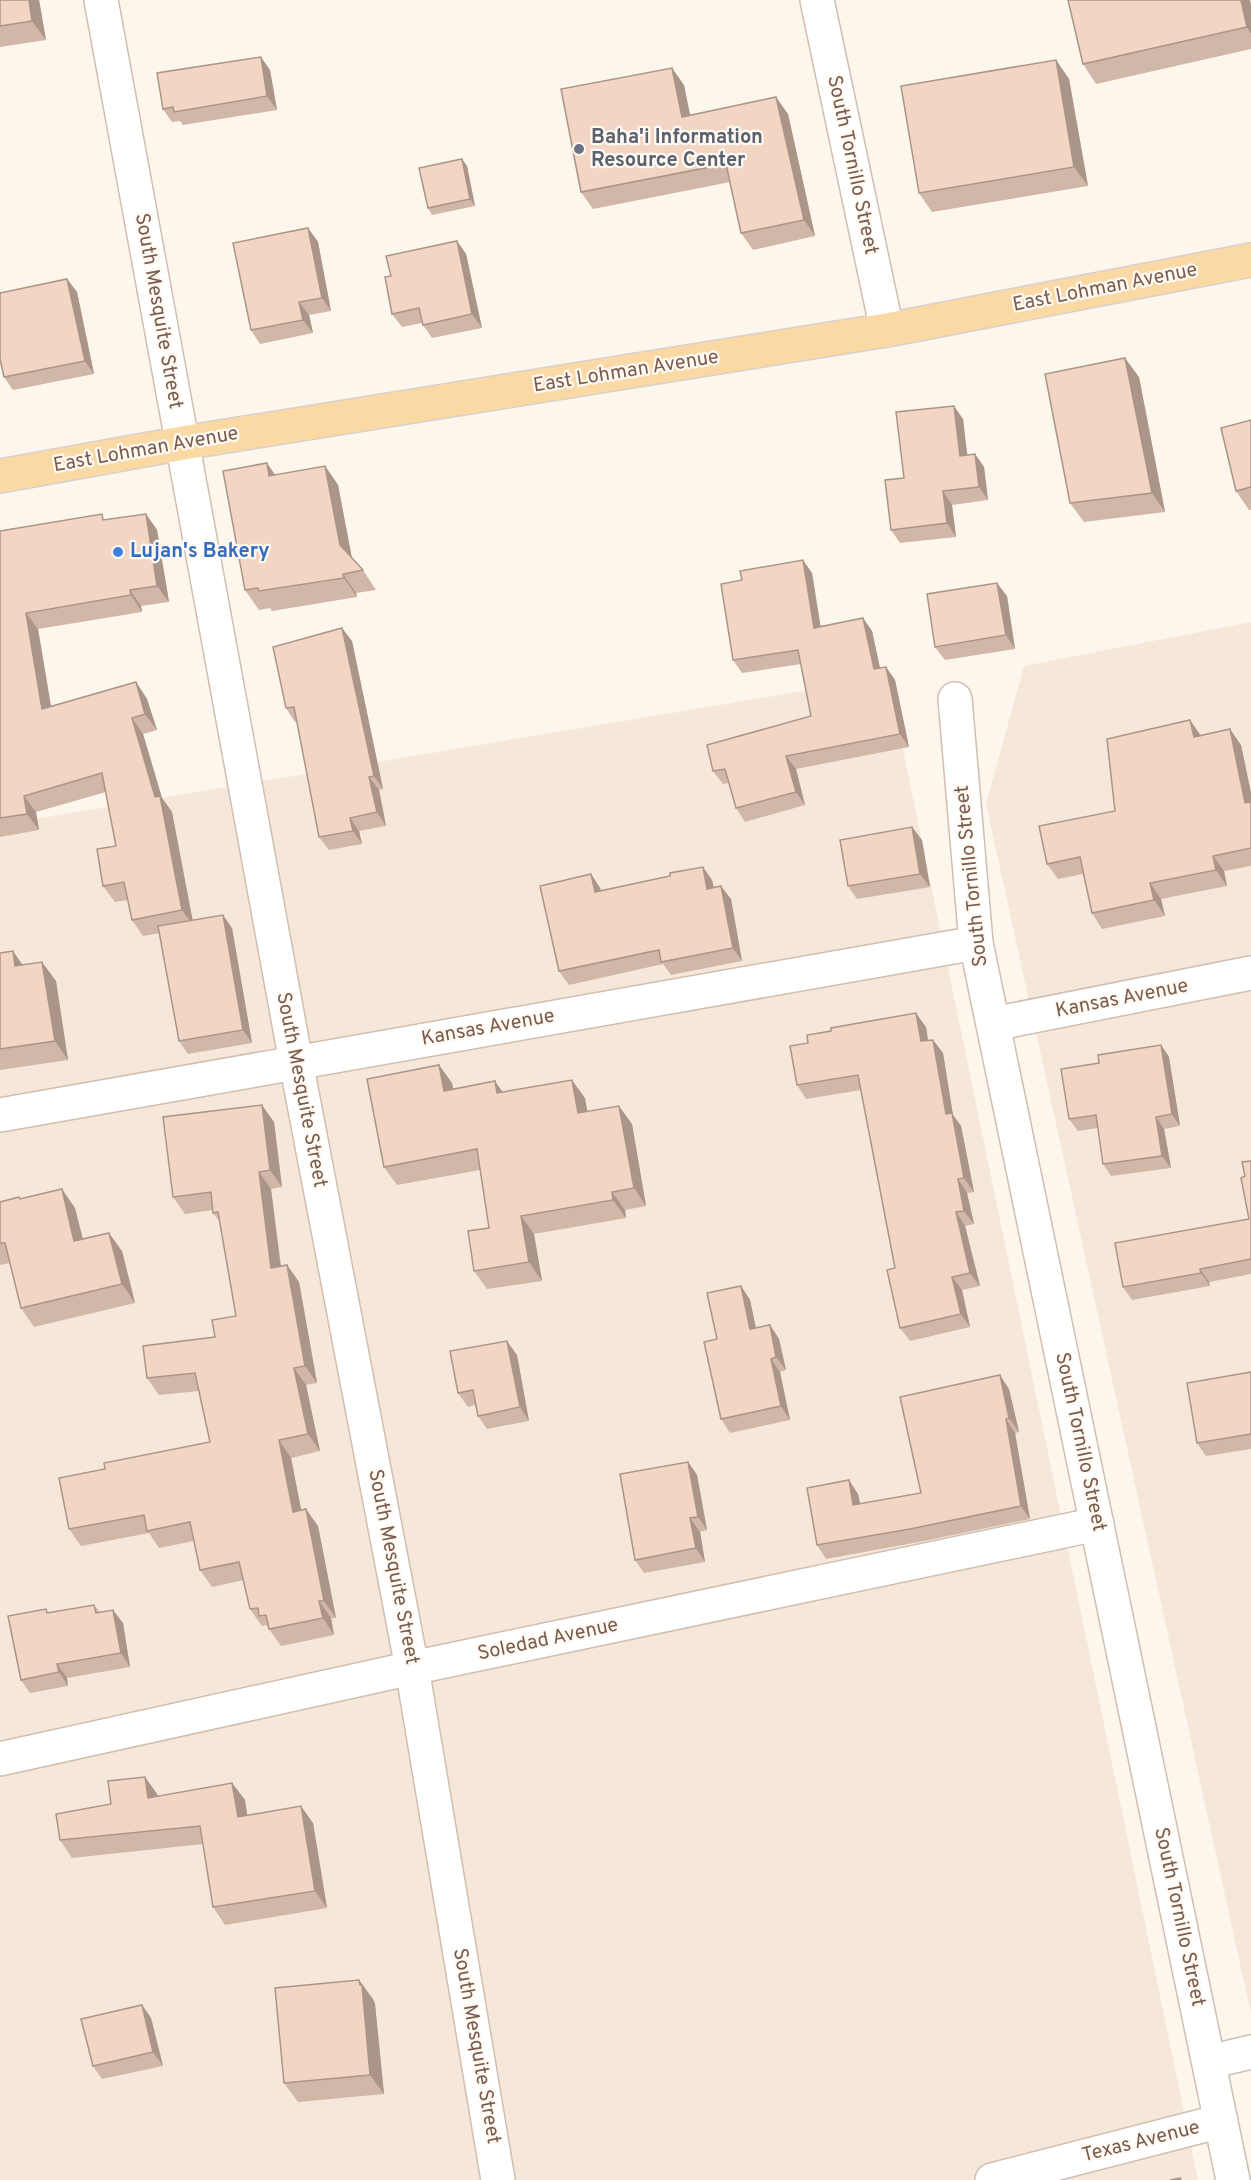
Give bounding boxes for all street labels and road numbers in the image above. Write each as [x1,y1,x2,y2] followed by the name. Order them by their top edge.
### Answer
[820,73,884,257] street label: South Tornillo Street
[128,211,188,411] street label: South Mesquite Street
[1010,257,1200,319] street label: East Lohman Avenue
[531,344,721,400] street label: East Lohman Avenue
[51,421,241,479] street label: East Lohman Avenue
[950,784,994,968] street label: South Tornillo Street
[1053,973,1191,1025] street label: Kansas Avenue
[269,990,333,1190] street label: South Mesquite Street
[419,1003,557,1053] street label: Kansas Avenue
[1048,1350,1112,1534] street label: South Tornillo Street
[361,1467,425,1667] street label: South Mesquite Street
[475,1612,621,1668] street label: Soledad Avenue
[1147,1825,1211,2009] street label: South Tornillo Street
[446,1946,506,2146] street label: South Mesquite Street
[1079,2115,1203,2169] street label: Texas Avenue

